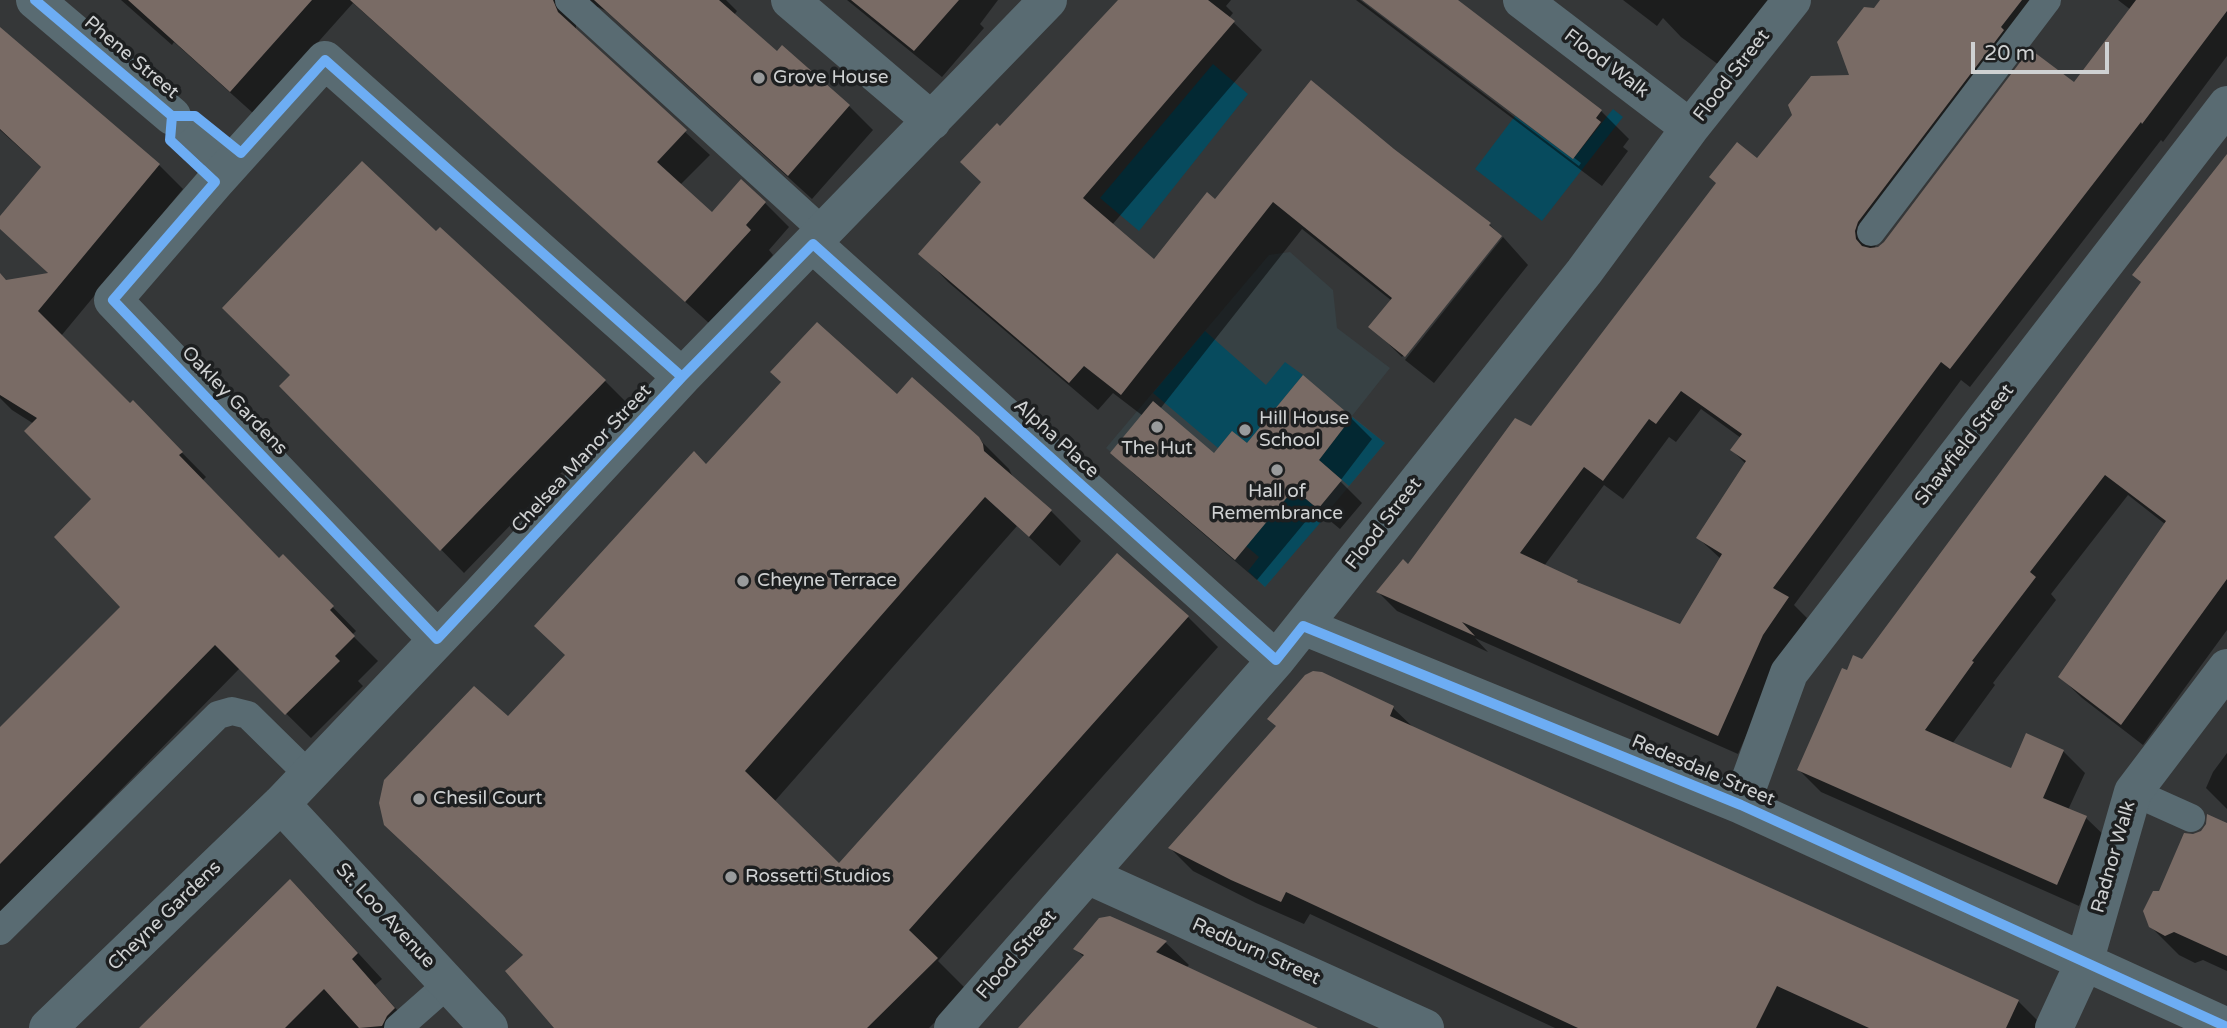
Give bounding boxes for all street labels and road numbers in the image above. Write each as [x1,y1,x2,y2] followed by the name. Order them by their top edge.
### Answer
[79,12,183,104] street label: Phene Street
[1559,25,1653,103] street label: Flood Walk
[1689,25,1775,127] street label: Flood Street
[176,342,292,460] street label: Oakley Gardens
[507,380,657,538] street label: Chelsea Manor Street
[1911,380,2019,510] street label: Shawfield Street
[1009,395,1103,483] street label: Alpha Place
[1341,473,1427,575] street label: Flood Street
[1628,731,1778,811] street label: Redesdale Street
[2087,798,2141,916] street label: Radnor Walk
[104,856,226,976] street label: Cheyne Gardens
[330,859,440,973] street label: St. Loo Avenue
[972,906,1062,1004] street label: Flood Street
[1188,914,1324,990] street label: Redburn Street

